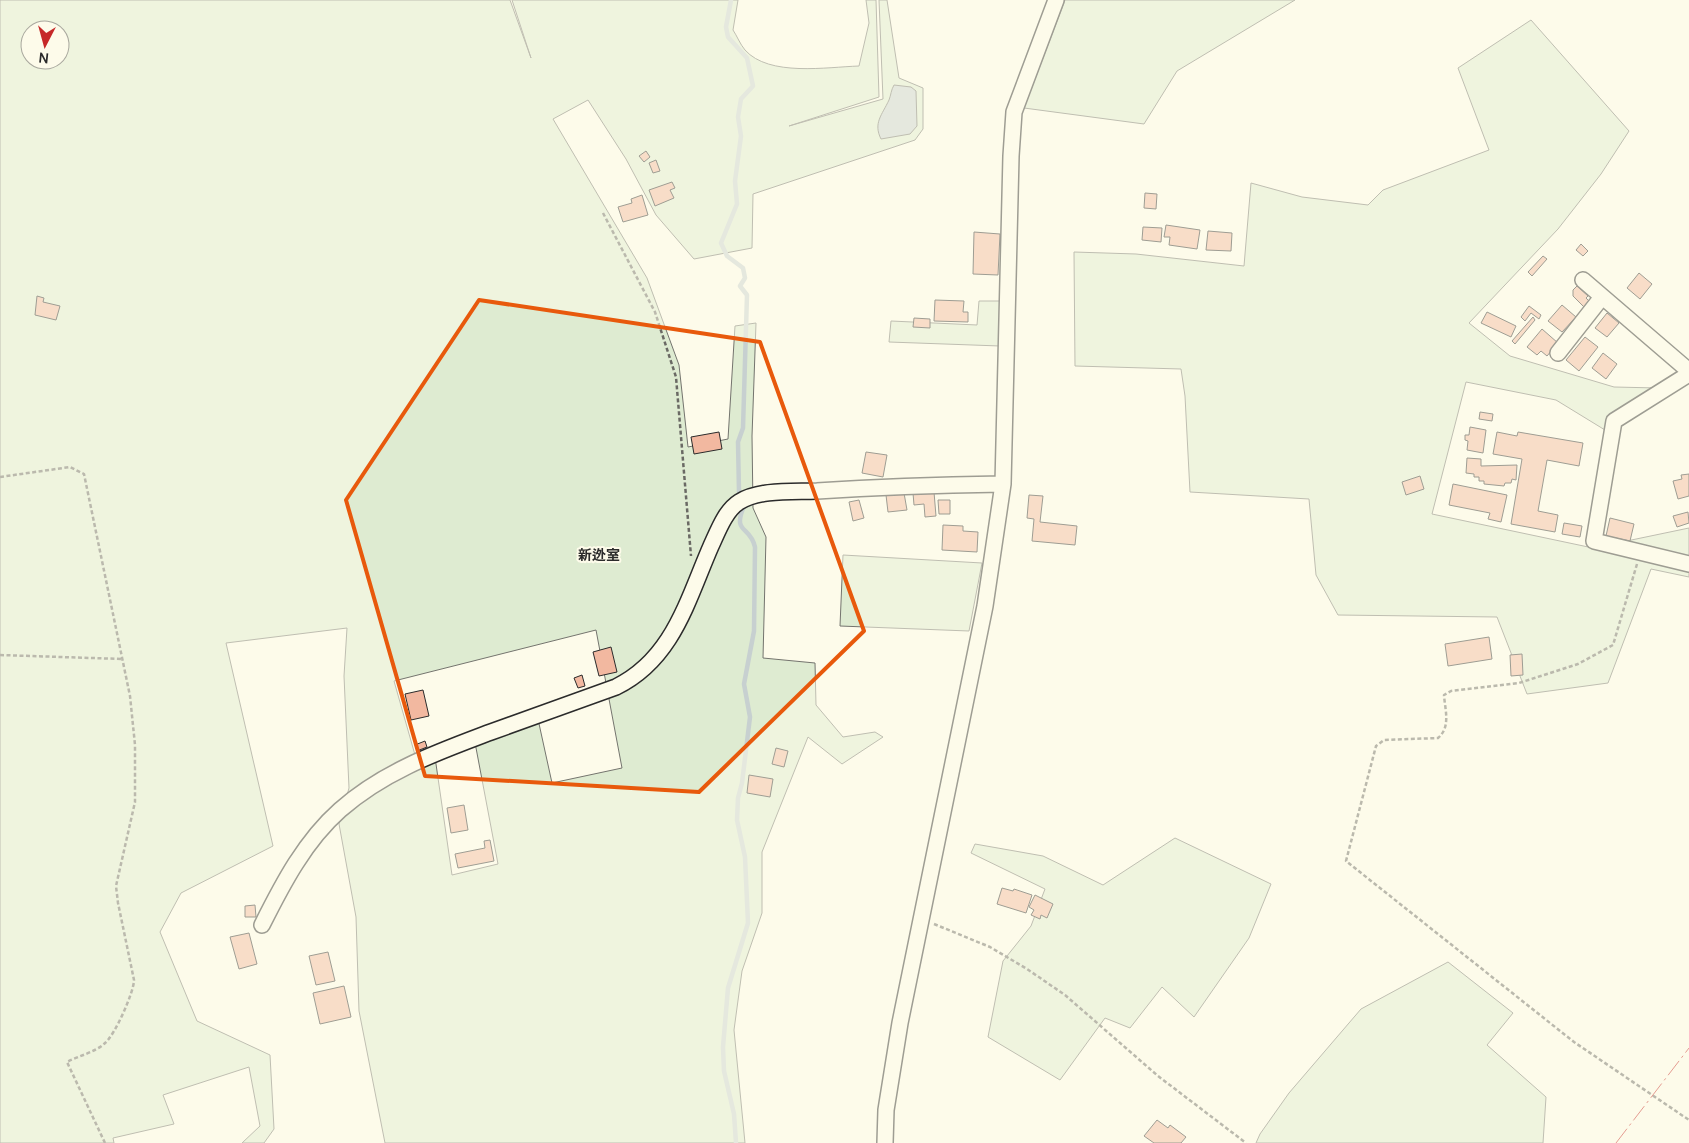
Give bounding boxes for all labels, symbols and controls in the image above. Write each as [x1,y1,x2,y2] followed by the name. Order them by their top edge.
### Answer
[20,20,70,70] north arrow
[38,48,50,68] text: N
[578,545,620,564] district label: 新迯室

